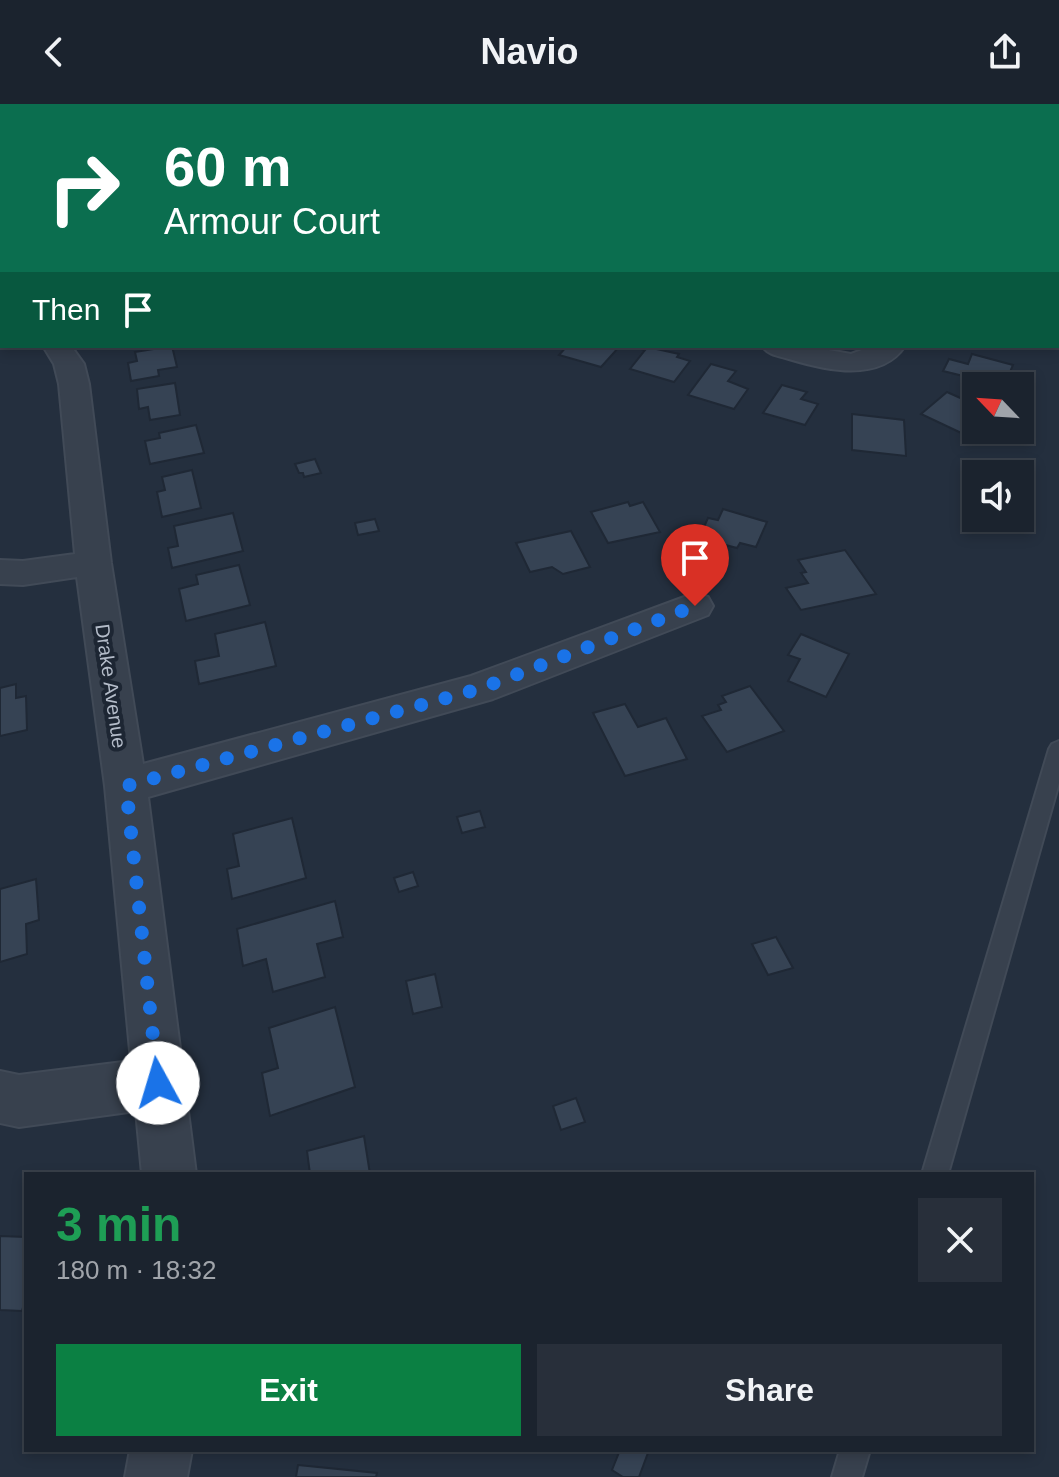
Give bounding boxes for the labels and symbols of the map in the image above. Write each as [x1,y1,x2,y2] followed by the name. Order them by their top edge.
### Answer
[962,372,1034,444] north arrow
[661,524,729,606] pin
[91,622,131,750] street label: Drake Avenue
[116,1041,200,1125] position arrow

